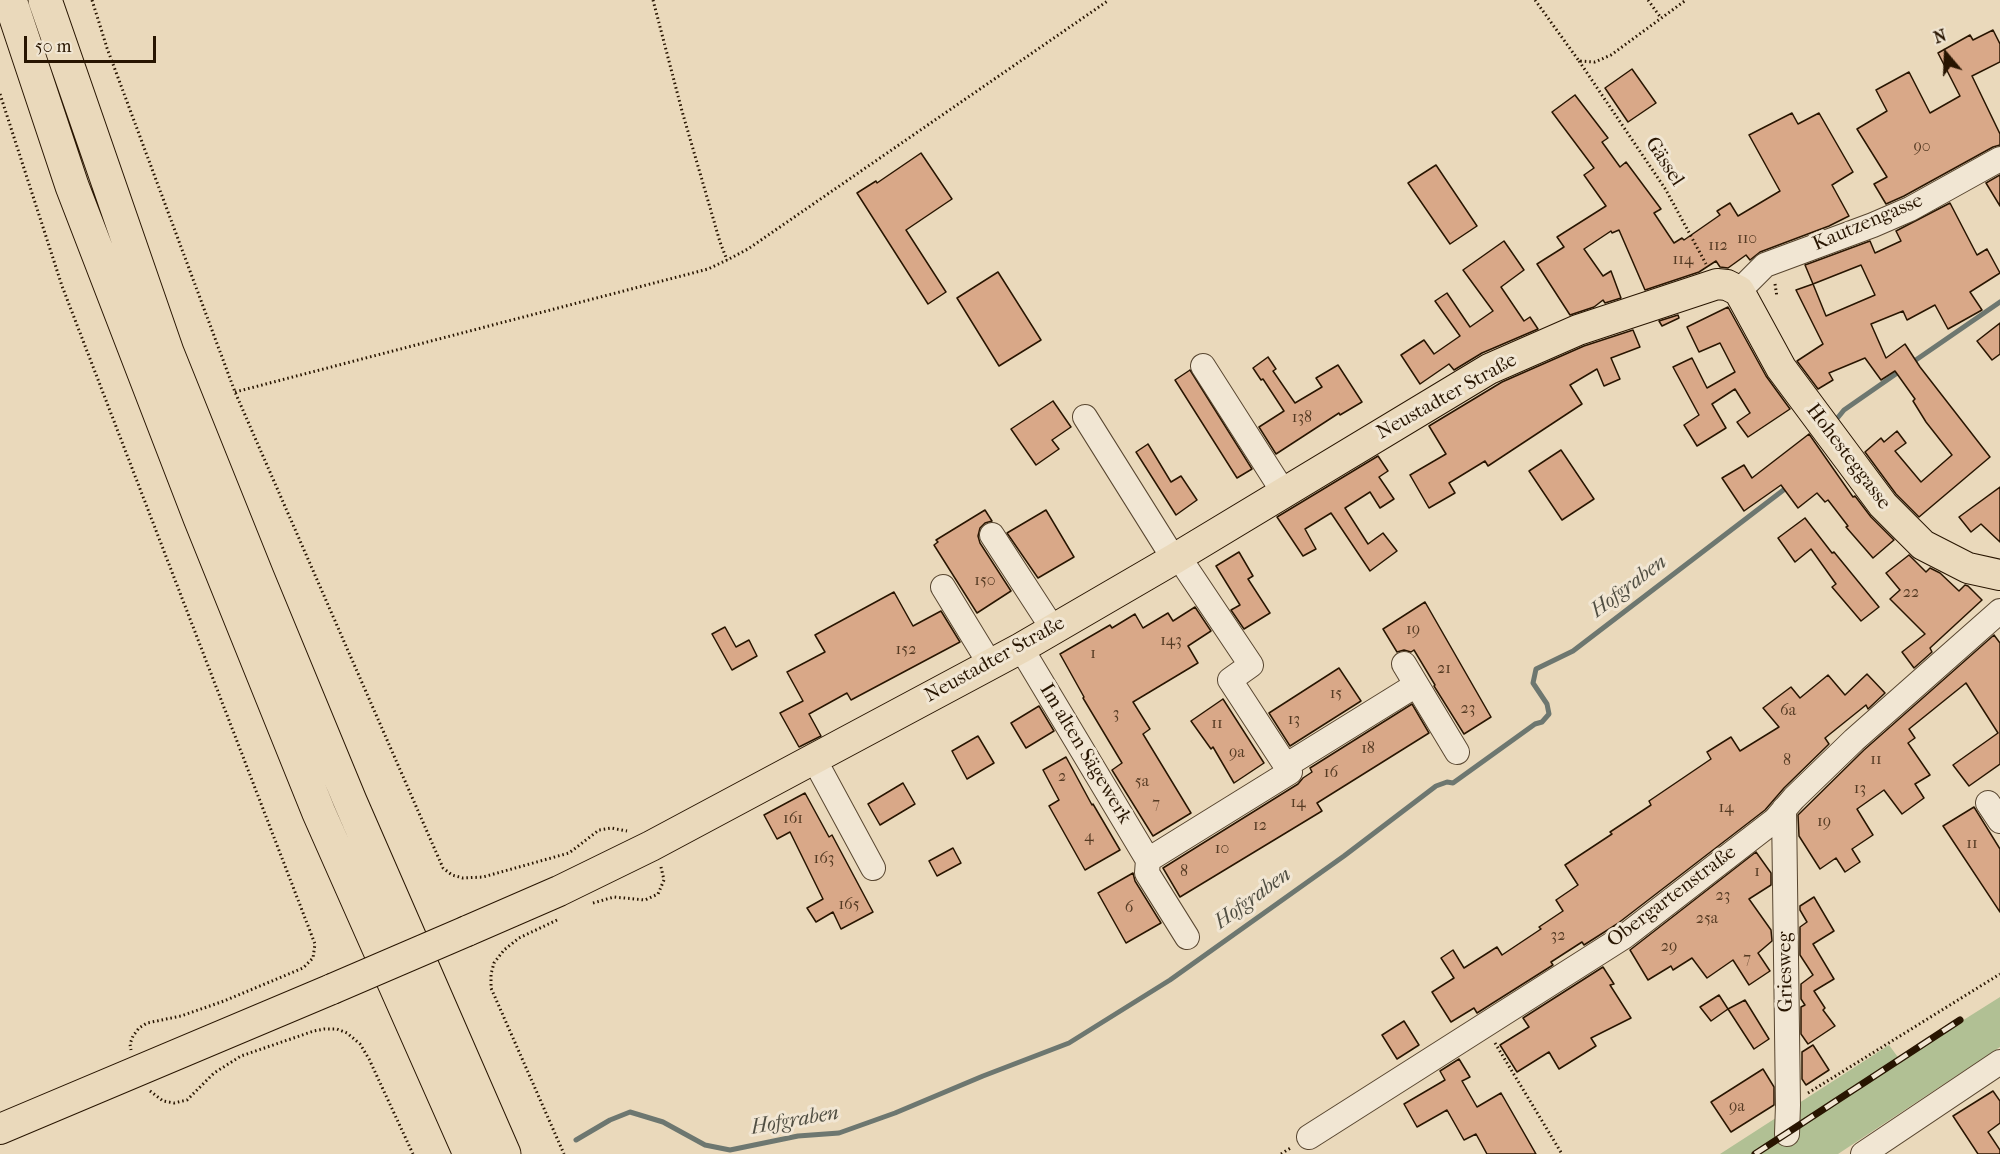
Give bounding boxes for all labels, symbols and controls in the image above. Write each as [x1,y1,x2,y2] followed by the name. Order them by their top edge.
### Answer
[27,24,159,62] scale bar
[1916,24,1976,84] north arrow
[1931,26,1949,47] text: N
[35,36,71,57] text: 50 m
[1639,133,1689,191] street label: Gässel
[1913,137,1931,157] house number: 90
[1809,189,1927,257] street label: Kautzengasse
[1737,229,1757,249] house number: 110
[1708,236,1728,256] house number: 112
[1673,250,1693,270] house number: 114
[1373,349,1521,445] street label: Neustadter Straße
[1800,399,1896,515] street label: Hohesteggasse
[1292,408,1312,428] house number: 138
[1586,550,1672,624] water label: Hofgraben
[974,571,996,591] house number: 150
[1903,583,1919,603] house number: 22
[921,612,1069,708] street label: Neustadter Straße
[1406,620,1420,640] house number: 19
[1160,631,1182,651] house number: 143
[896,640,916,660] house number: 152
[1090,644,1096,664] house number: 1
[1437,659,1451,679] house number: 21
[1034,680,1136,828] street label: Im alten Sägewerk
[1330,684,1342,704] house number: 15
[1461,699,1475,719] house number: 23
[1780,701,1796,721] house number: 6a
[1113,704,1119,724] house number: 3
[1288,710,1300,730] house number: 13
[1211,714,1223,734] house number: 11
[1361,739,1375,759] house number: 18
[1229,743,1245,763] house number: 9a
[1870,750,1882,770] house number: 11
[1783,751,1791,771] house number: 8
[1324,763,1338,783] house number: 16
[1058,767,1066,787] house number: 2
[1135,772,1149,792] house number: 5a
[1854,779,1866,799] house number: 13
[1290,793,1306,813] house number: 14
[1152,794,1160,814] house number: 7
[1718,798,1734,818] house number: 14
[783,809,803,829] house number: 161
[1817,812,1831,832] house number: 19
[1253,816,1267,836] house number: 12
[1084,827,1094,847] house number: 4
[1966,834,1978,854] house number: 11
[1215,839,1229,859] house number: 10
[1603,841,1741,953] street label: Obergartenstraße
[814,849,834,869] house number: 163
[1180,862,1188,882] house number: 8
[1754,862,1760,882] house number: 1
[1210,863,1296,935] water label: Hofgraben
[1716,886,1730,906] house number: 23
[838,895,860,915] house number: 165
[1125,898,1133,918] house number: 6
[1696,909,1718,929] house number: 25a
[1551,926,1565,946] house number: 32
[1773,931,1799,1013] street label: Griesweg
[1661,937,1677,957] house number: 29
[1743,949,1751,969] house number: 7
[1729,1097,1745,1117] house number: 9a
[749,1101,841,1141] water label: Hofgraben

